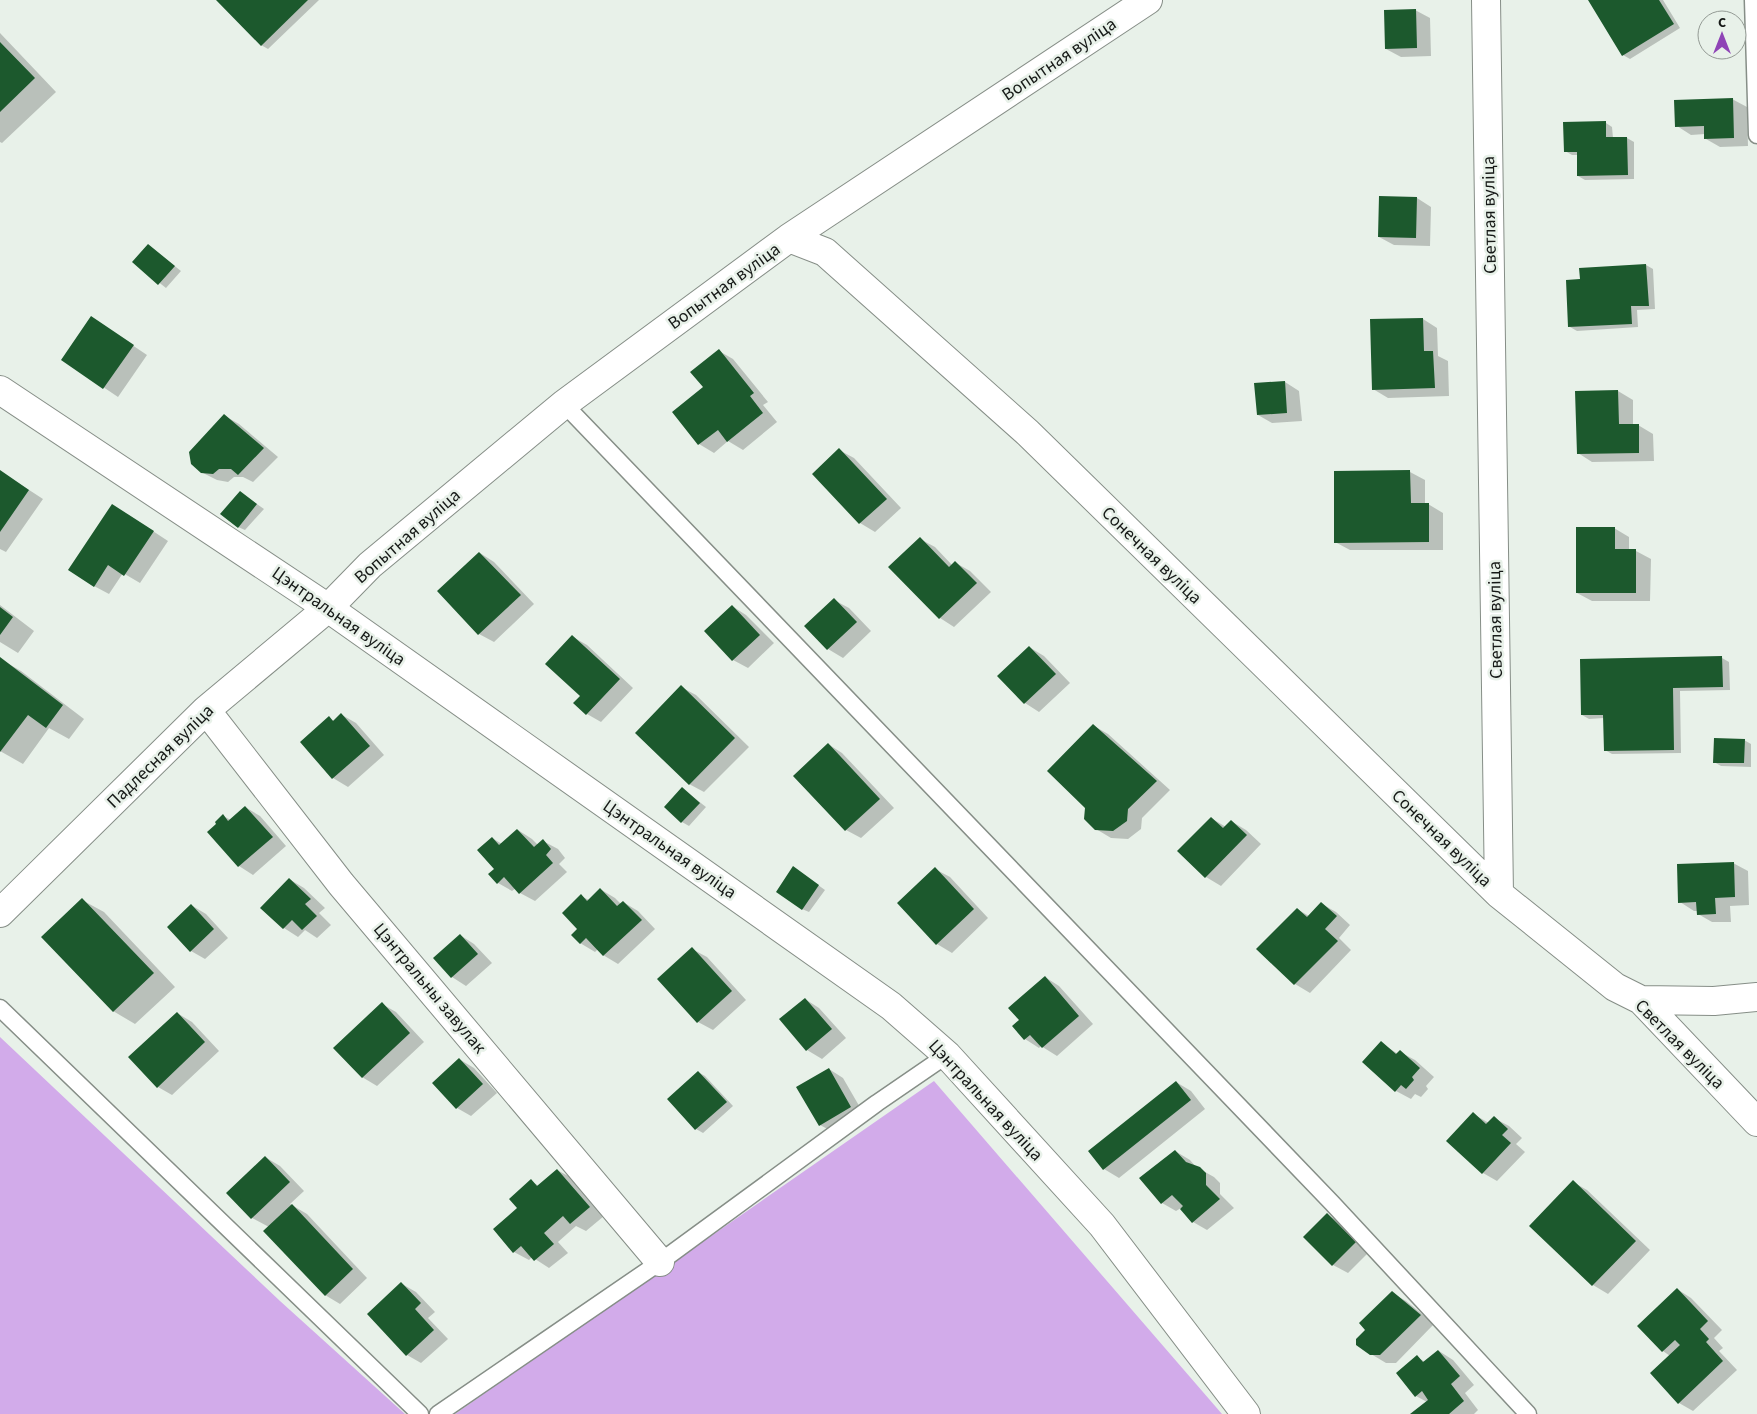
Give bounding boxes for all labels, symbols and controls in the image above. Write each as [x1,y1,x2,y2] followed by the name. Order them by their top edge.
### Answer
[1697,10,1747,60] north arrow
[997,12,1122,107] street label: Вопытная вуліца
[1718,13,1726,33] text: С
[1476,156,1503,274] street label: Светлая вуліца
[663,237,786,336] street label: Вопытная вуліца
[349,483,466,590] street label: Вопытная вуліца
[1096,501,1207,610] street label: Сонечная вуліца
[267,561,411,672] street label: Цэнтральная вуліца
[1482,561,1509,679] street label: Светлая вуліца
[101,699,219,814] street label: Падлесная вуліца
[1386,784,1497,893] street label: Сонечная вуліца
[598,794,742,905] street label: Цэнтральная вуліца
[367,918,492,1059] street label: Цэнтральны завулак
[1629,994,1730,1095] street label: Светлая вуліца
[923,1034,1049,1167] street label: Цэнтральная вуліца

